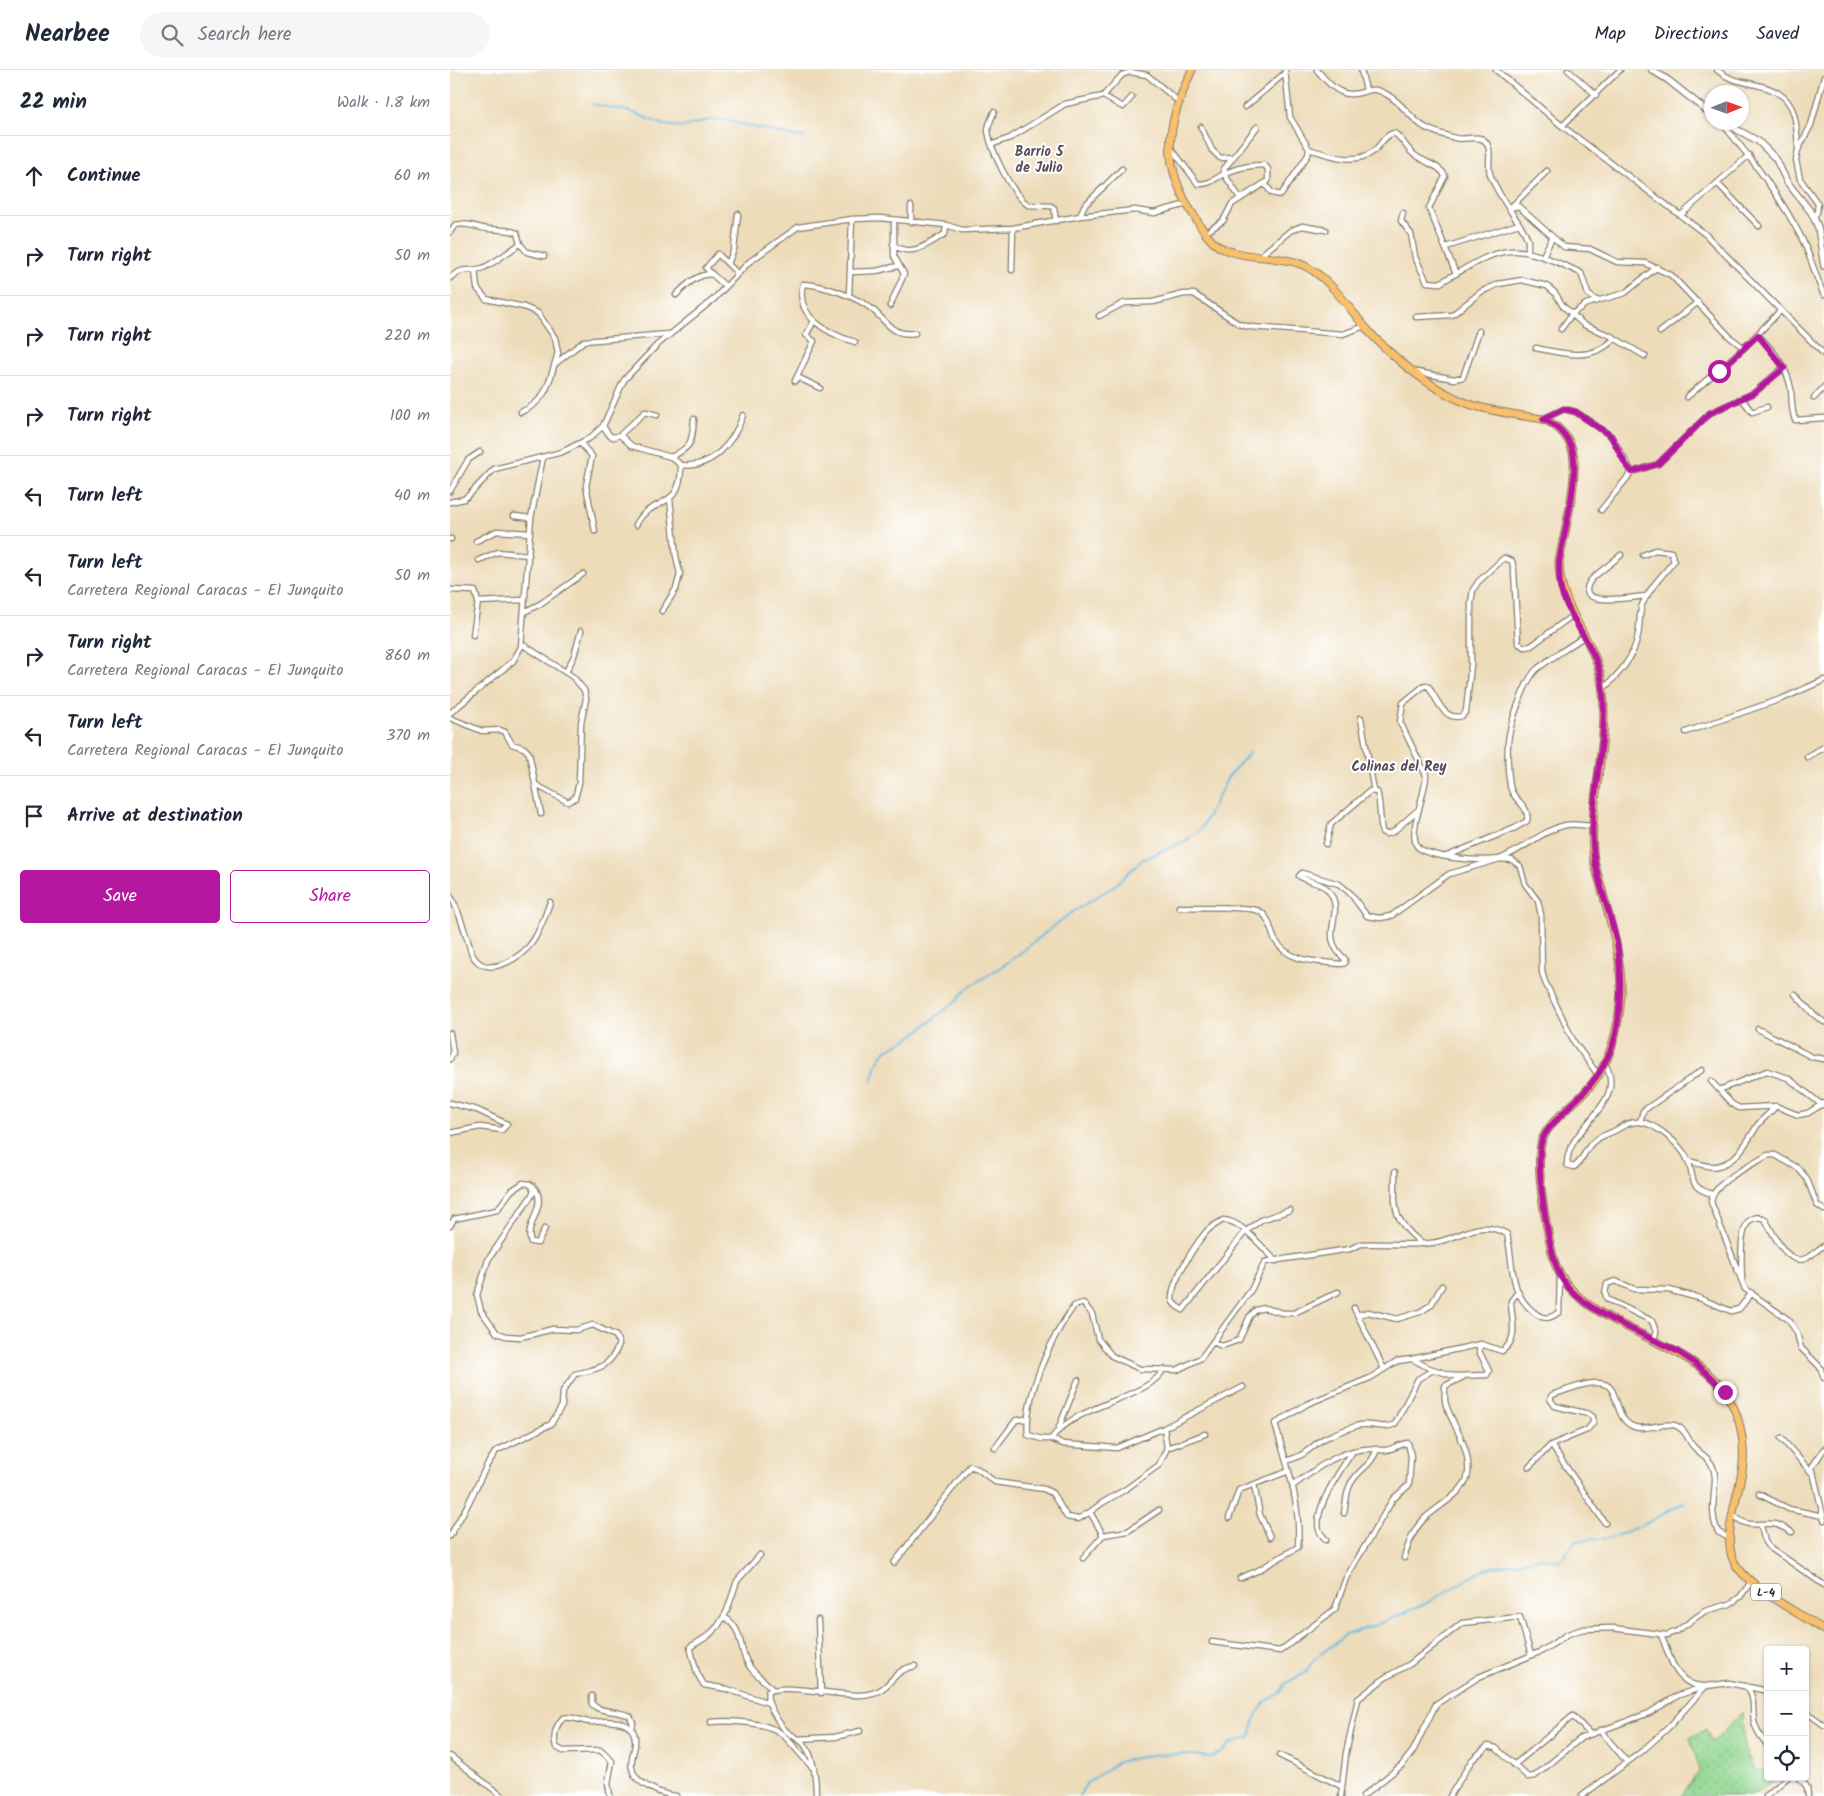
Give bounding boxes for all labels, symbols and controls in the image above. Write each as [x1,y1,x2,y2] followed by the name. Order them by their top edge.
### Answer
[140,12,490,57] search box
[25,15,110,54] text: Nearbee
[198,20,292,50] text: Search here
[1594,20,1626,49] text: Map
[1654,20,1728,49] text: Directions
[1756,20,1799,49] text: Saved
[158,21,186,49] icon: search
[1704,85,1749,130] north arrow
[20,86,87,119] text: 22 min
[337,90,430,115] text: Walk · 1.8 km
[1015,141,1065,179] district label: Barrio 5 de Julio
[67,161,140,191] text: Continue
[20,162,48,190] icon: ahead
[394,163,430,188] text: 60 m
[67,241,152,271] text: Turn right
[20,242,48,270] icon: right
[394,243,430,268] text: 50 m
[67,321,152,351] text: Turn right
[20,322,48,350] icon: right
[384,323,430,348] text: 220 m
[1708,360,1731,383] route start
[67,401,152,431] text: Turn right
[20,402,48,430] icon: right
[390,403,430,428] text: 100 m
[67,481,142,511] text: Turn left
[20,482,48,510] icon: left
[394,483,430,508] text: 40 m
[67,548,142,578] text: Turn left
[20,562,48,590] icon: left
[394,563,430,588] text: 50 m
[67,578,344,603] text: Carretera Regional Caracas - El Junquito
[67,628,152,658] text: Turn right
[20,642,48,670] icon: right
[384,643,430,668] text: 860 m
[67,658,344,683] text: Carretera Regional Caracas - El Junquito
[67,708,142,738] text: Turn left
[20,722,48,750] icon: left
[386,723,430,748] text: 370 m
[67,738,344,763] text: Carretera Regional Caracas - El Junquito
[1351,756,1447,778] district label: Colinas del Rey
[67,801,243,831] text: Arrive at destination
[20,802,48,830] icon: arrive
[20,870,220,923] button: Save
[230,870,430,923] button: Share
[1714,1381,1737,1404] route end
[1751,1584,1781,1600] road number: L-4
[1764,1646,1809,1781] map controls
[1764,1646,1809,1691] button: +
[1764,1691,1809,1736] button: −
[1764,1736,1809,1781] button: locate

